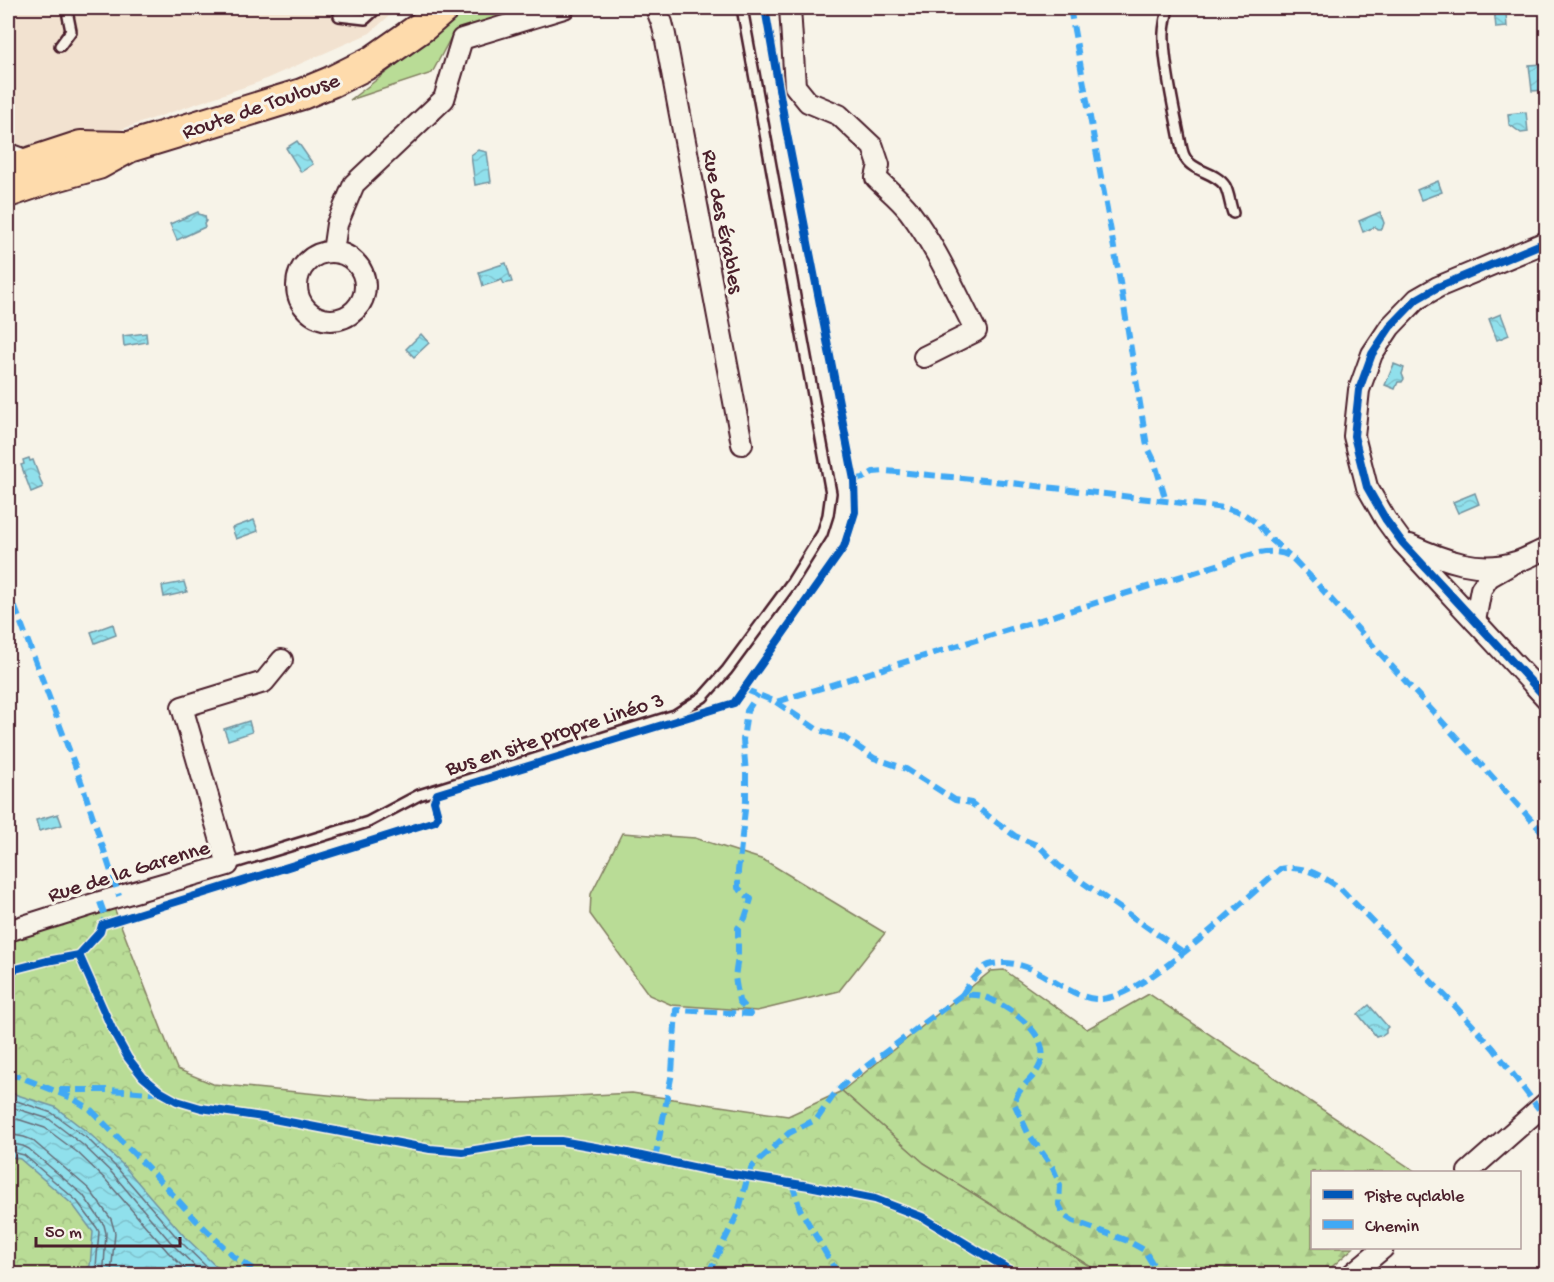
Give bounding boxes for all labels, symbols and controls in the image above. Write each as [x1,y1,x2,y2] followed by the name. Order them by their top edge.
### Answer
[179,69,344,147] street label: Route de Toulouse
[694,148,748,297] street label: Rue des Érables
[442,688,668,784] street label: Bus en site propre Linéo 3
[45,836,214,910] street label: Rue de la Garenne
[1311,1171,1521,1249] legend
[1364,1187,1465,1208] text: Piste cyclable
[36,1210,180,1248] scale bar
[1365,1217,1419,1238] text: Chemin
[45,1223,82,1244] text: 50 m

